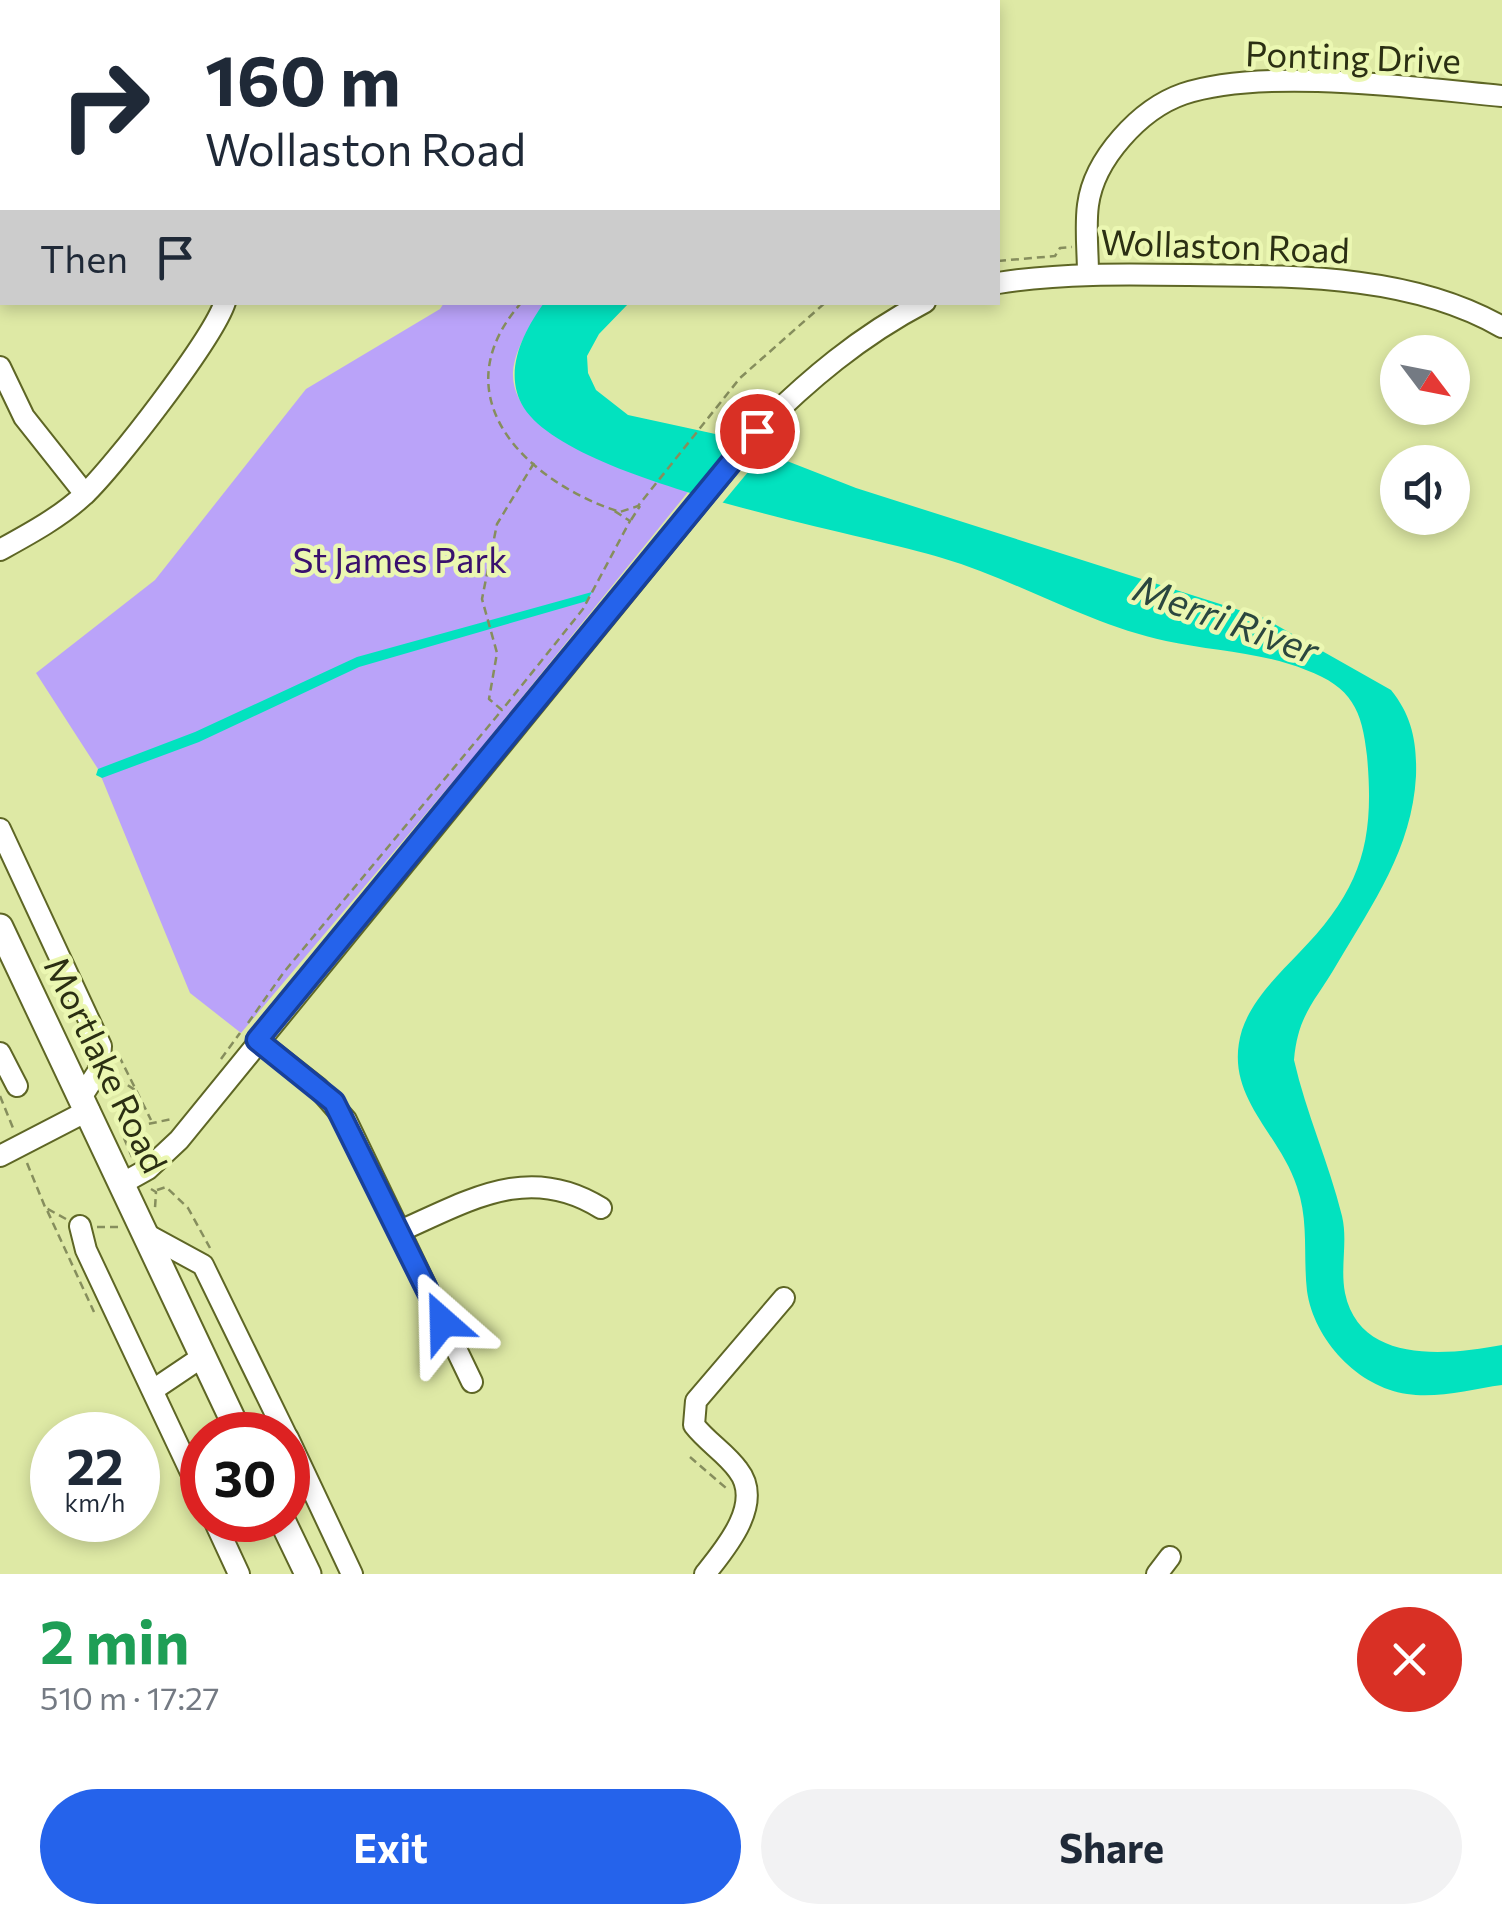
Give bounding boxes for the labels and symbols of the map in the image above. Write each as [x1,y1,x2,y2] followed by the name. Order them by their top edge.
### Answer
[1244,30,1462,81] street label: Ponting Drive
[1100,219,1351,270] street label: Wollaston Road
[1380,335,1470,425] north arrow
[715,389,800,474] pin
[293,537,507,580] park label: St James Park
[1128,563,1327,673] water label: Merri River
[36,949,178,1179] street label: Mortlake Road
[391,1270,495,1374] position arrow
[180,1412,310,1542] speed limit sign: 30

